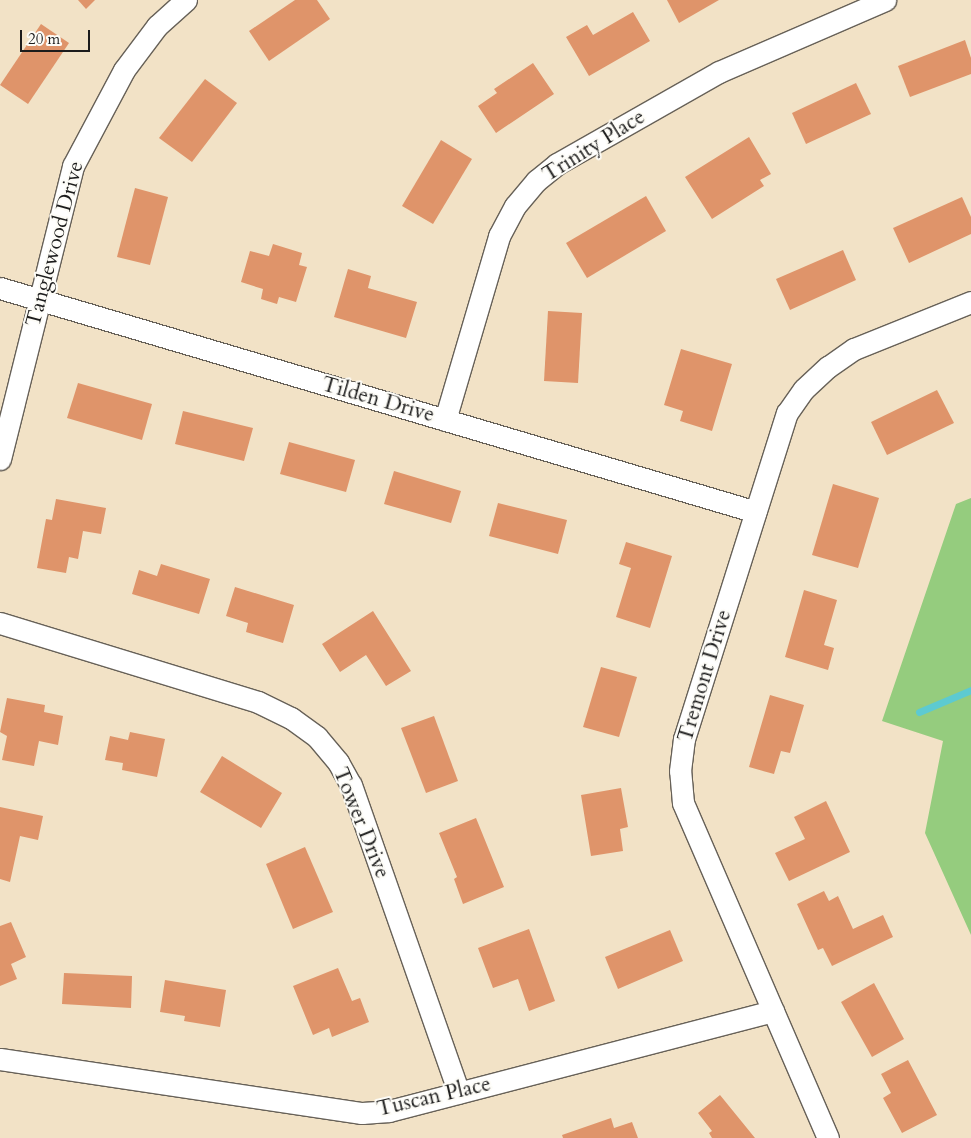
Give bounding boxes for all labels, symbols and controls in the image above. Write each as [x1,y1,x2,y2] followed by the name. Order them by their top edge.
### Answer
[22,20,92,52] scale bar
[28,29,60,49] text: 20 m
[538,105,650,187] street label: Trinity Place
[21,159,89,329] street label: Tanglewood Drive
[319,372,437,428] street label: Tilden Drive
[673,607,737,745] street label: Tremont Drive
[327,764,395,882] street label: Tower Drive
[375,1072,493,1122] street label: Tuscan Place

